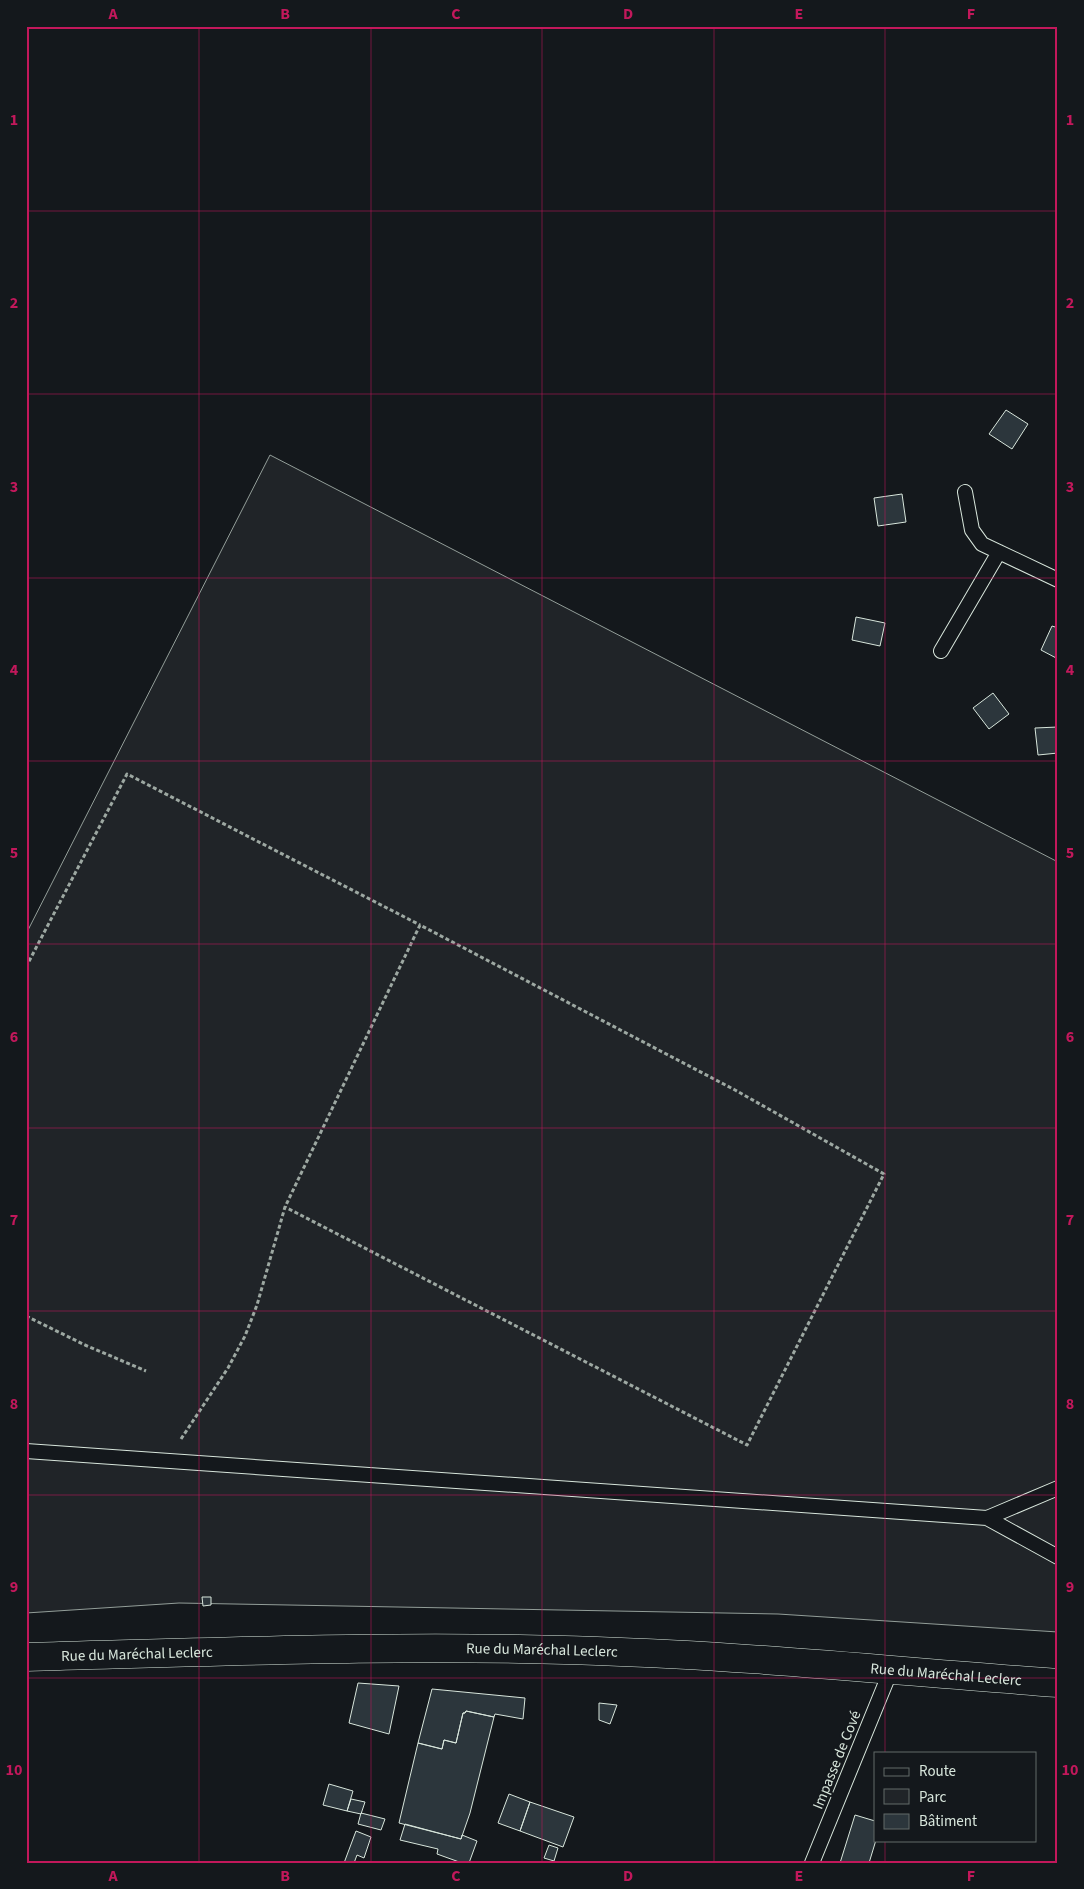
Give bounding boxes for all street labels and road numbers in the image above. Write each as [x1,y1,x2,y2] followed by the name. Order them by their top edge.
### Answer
[466,1638,618,1662] street label: Rue du Maréchal Leclerc
[61,1641,213,1667] street label: Rue du Maréchal Leclerc
[870,1658,1023,1691] street label: Rue du Maréchal Leclerc
[808,1707,866,1813] street label: Impasse de Cové

